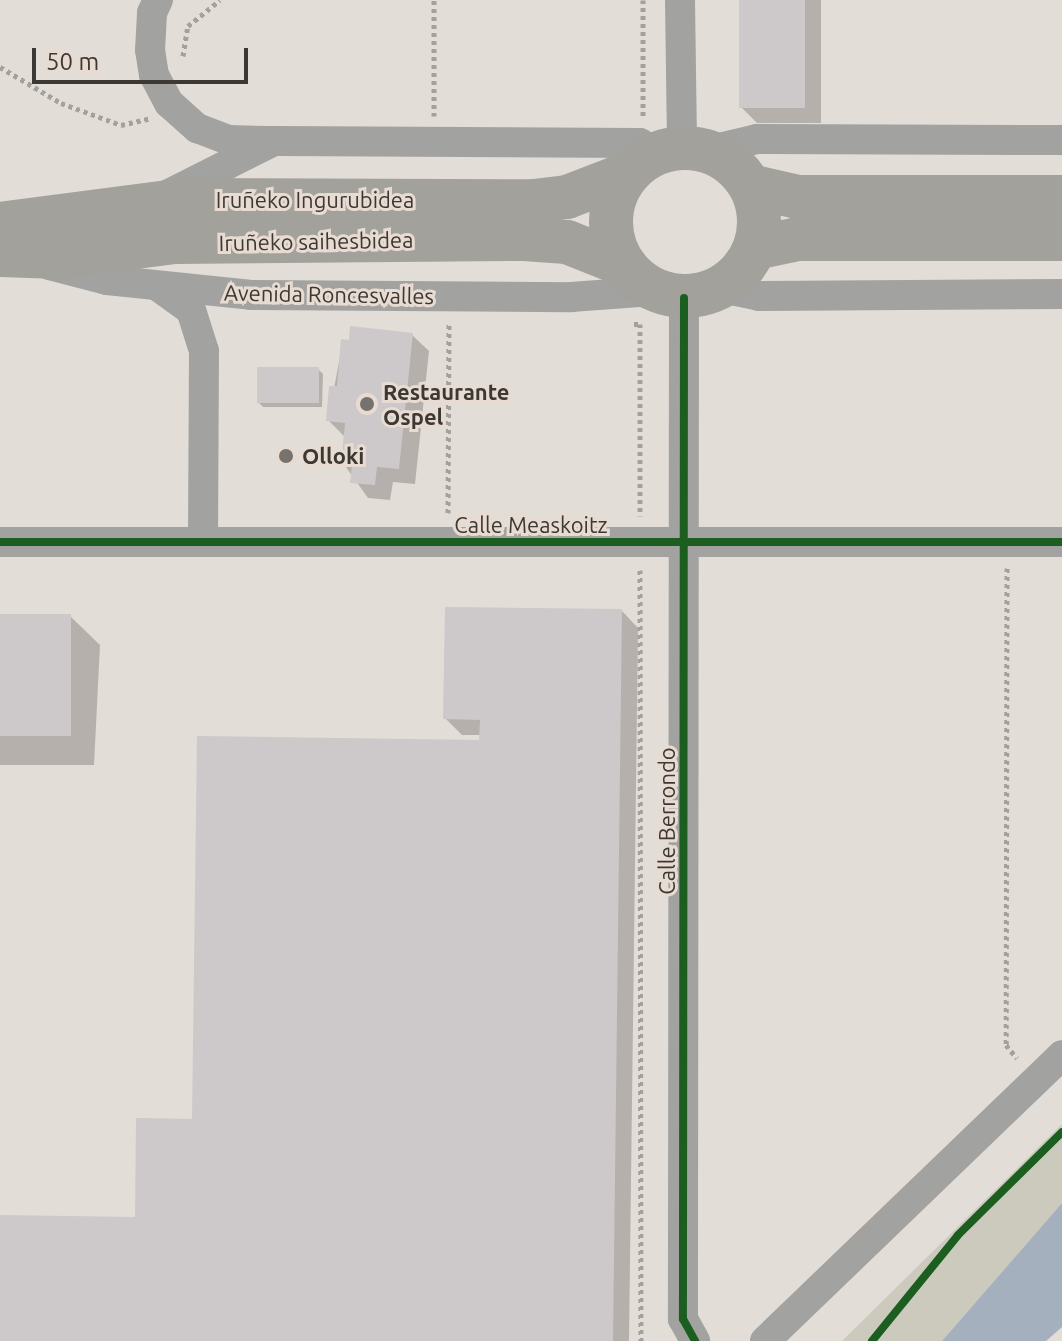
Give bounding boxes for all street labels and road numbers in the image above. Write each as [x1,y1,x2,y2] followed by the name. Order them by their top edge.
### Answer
[216,187,414,213] street label: Iruñeko Ingurubidea
[218,226,414,256] street label: Iruñeko saihesbidea
[224,279,434,309] street label: Avenida Roncesvalles
[454,512,608,538] street label: Calle Measkoitz
[654,747,680,895] street label: Calle Berrondo

